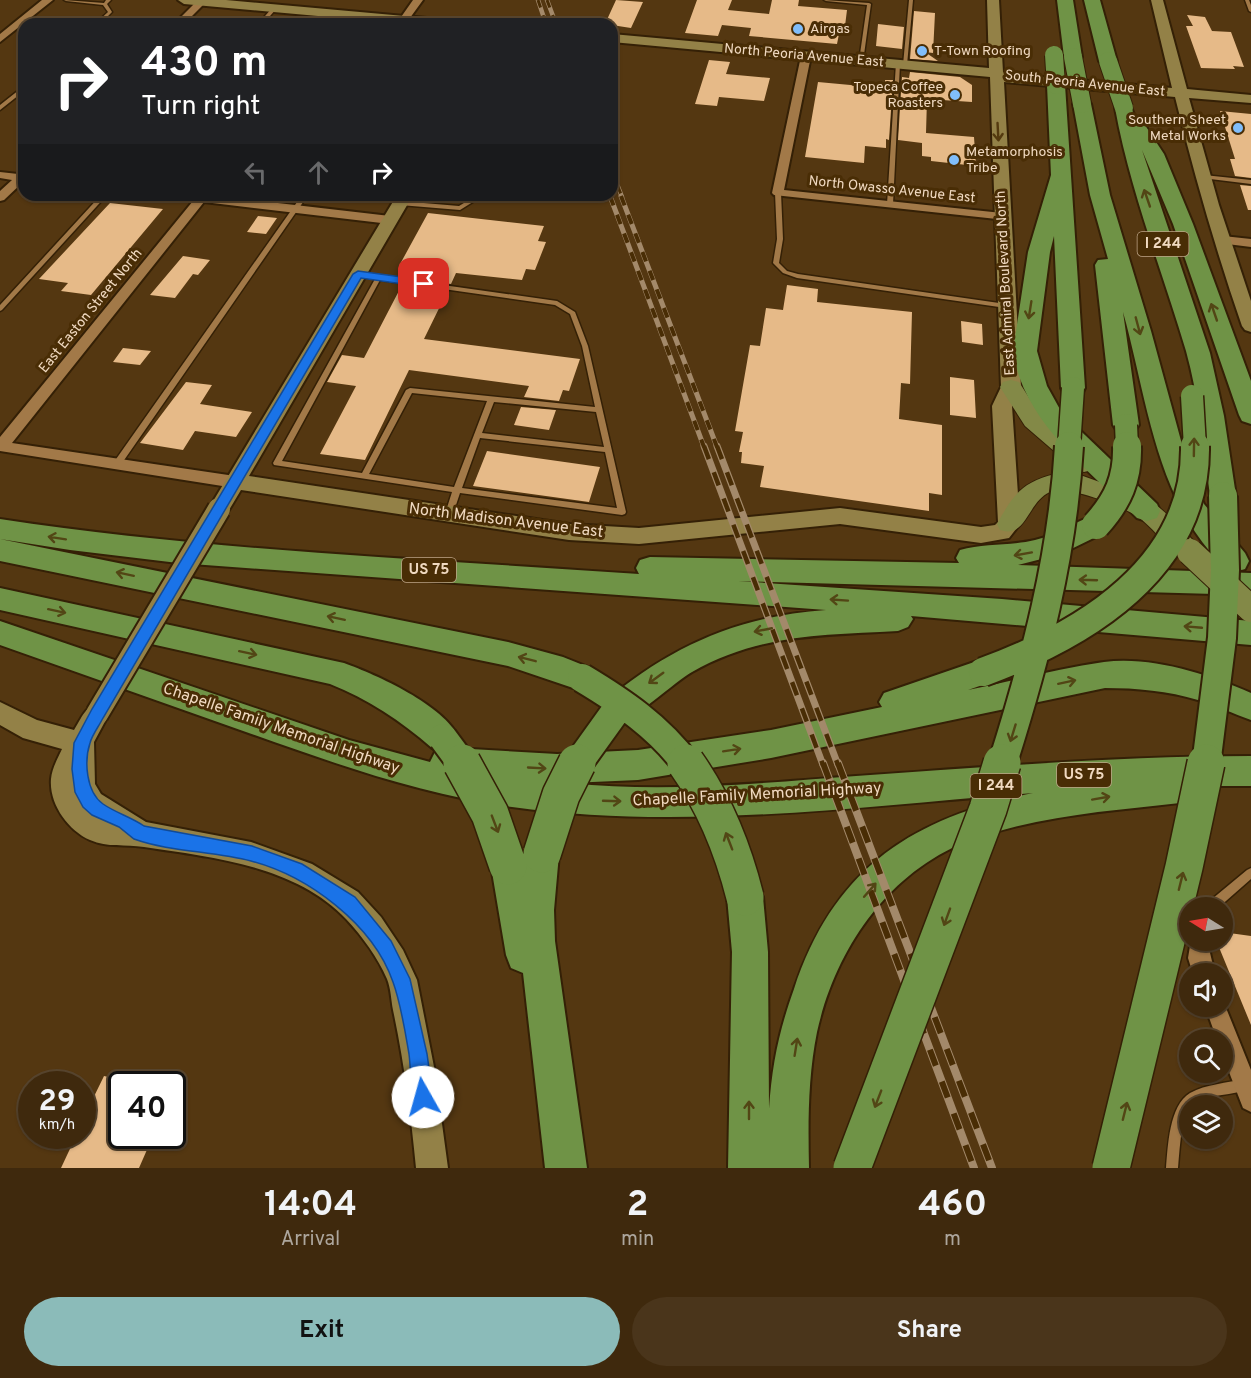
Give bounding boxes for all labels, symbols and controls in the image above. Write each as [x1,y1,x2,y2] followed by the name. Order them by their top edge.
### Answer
[810,21,850,38] place label: Airgas
[791,22,805,36] marker: Airgas
[141,38,267,91] text: 430 m
[723,41,885,71] street label: North Peoria Avenue East
[42,42,120,120] icon: right
[934,43,1031,60] place label: T-Town Roofing
[915,44,929,58] marker: T-Town Roofing
[1004,67,1166,101] street label: South Peoria Avenue East
[853,79,943,112] place label: Topeca Coffee Roasters
[948,88,962,102] marker: Topeca Coffee Roasters
[141,90,260,124] text: Turn right
[1128,112,1226,145] place label: Southern Sheet Metal Works
[993,121,1004,141] one-way arrow
[1231,121,1245,135] marker: Southern Sheet Metal Works
[966,144,1063,177] place label: Metamorphosis Tribe
[947,153,961,167] marker: Metamorphosis Tribe
[239,156,272,189] icon: left
[302,156,335,189] icon: ahead
[365,156,398,189] icon: right
[808,173,976,207] street label: North Owasso Avenue East
[1141,189,1152,208] one-way arrow
[993,190,1019,376] street label: East Admiral Boulevard North
[1138,232,1188,256] road number: I 244
[36,245,146,377] street label: East Easton Street North
[398,258,449,309] pin
[407,267,440,300] icon: arrive
[1025,299,1036,319] one-way arrow
[1208,304,1219,322] one-way arrow
[1133,316,1144,335] one-way arrow
[1188,438,1200,458] one-way arrow
[407,499,605,543] street label: North Madison Avenue East
[48,532,68,543] one-way arrow
[1013,549,1033,560] one-way arrow
[402,558,456,582] road number: US 75
[116,568,135,579] one-way arrow
[1078,574,1098,585] one-way arrow
[830,594,850,605] one-way arrow
[47,606,66,617] one-way arrow
[327,612,347,623] one-way arrow
[1183,621,1203,632] one-way arrow
[754,625,773,636] one-way arrow
[237,648,257,659] one-way arrow
[518,652,537,664] one-way arrow
[648,672,664,684] one-way arrow
[1057,676,1076,687] one-way arrow
[160,679,402,779] street label: Chapelle Family Memorial Highway
[1006,723,1017,742] one-way arrow
[722,745,742,756] one-way arrow
[526,762,546,773] one-way arrow
[1057,763,1111,787] road number: US 75
[970,774,1022,798] road number: I 244
[632,778,882,812] street label: Chapelle Family Memorial Highway
[1091,792,1111,803] one-way arrow
[602,795,622,807] one-way arrow
[490,814,501,833] one-way arrow
[723,832,734,851] one-way arrow
[1176,872,1187,891] one-way arrow
[863,883,877,898] one-way arrow
[1179,897,1233,951] north arrow
[1179,897,1233,1149] map controls
[940,907,951,926] one-way arrow
[1179,963,1233,1017] button: sound
[1179,1029,1233,1083] button: search
[790,1038,801,1057] one-way arrow
[391,1065,455,1129] position arrow
[108,1071,186,1149] speed limit sign: 40
[39,1084,75,1121] text: 29
[872,1090,883,1108] one-way arrow
[1179,1095,1233,1149] button: layers
[743,1100,755,1120] one-way arrow
[1120,1102,1132,1121] one-way arrow
[39,1116,75,1135] text: km/h
[264,1183,357,1229] text: 14:04
[627,1183,649,1229] text: 2
[918,1183,987,1229] text: 460
[281,1227,340,1253] text: Arrival
[621,1227,654,1253] text: min
[944,1227,961,1253] text: m
[24,1297,620,1366] button: Exit
[632,1297,1227,1366] button: Share

